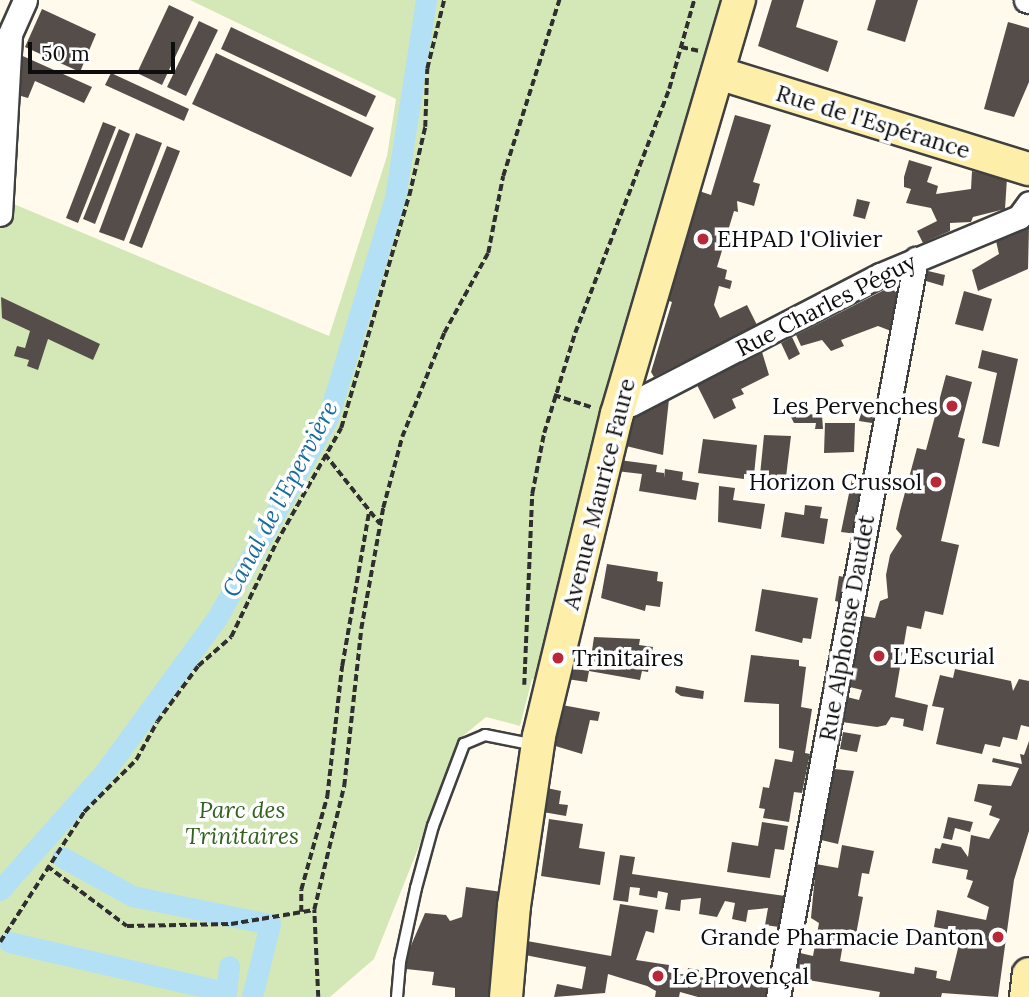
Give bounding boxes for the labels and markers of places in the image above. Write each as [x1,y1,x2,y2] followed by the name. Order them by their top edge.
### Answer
[717,225,883,253] place label: EHPAD l'Olivier
[695,231,711,247] marker: EHPAD l'Olivier
[772,392,938,420] place label: Les Pervenches
[944,398,960,414] marker: Les Pervenches
[749,468,922,496] place label: Horizon Crussol
[928,474,944,490] marker: Horizon Crussol
[893,642,995,670] place label: L'Escurial
[572,644,684,672] place label: Trinitaires
[871,648,887,664] marker: L'Escurial
[550,650,566,666] marker: Trinitaires
[701,923,984,951] place label: Grande Pharmacie Danton
[990,929,1006,945] marker: Grande Pharmacie Danton
[672,962,809,990] place label: Le Provençal
[650,968,666,984] marker: Le Provençal

